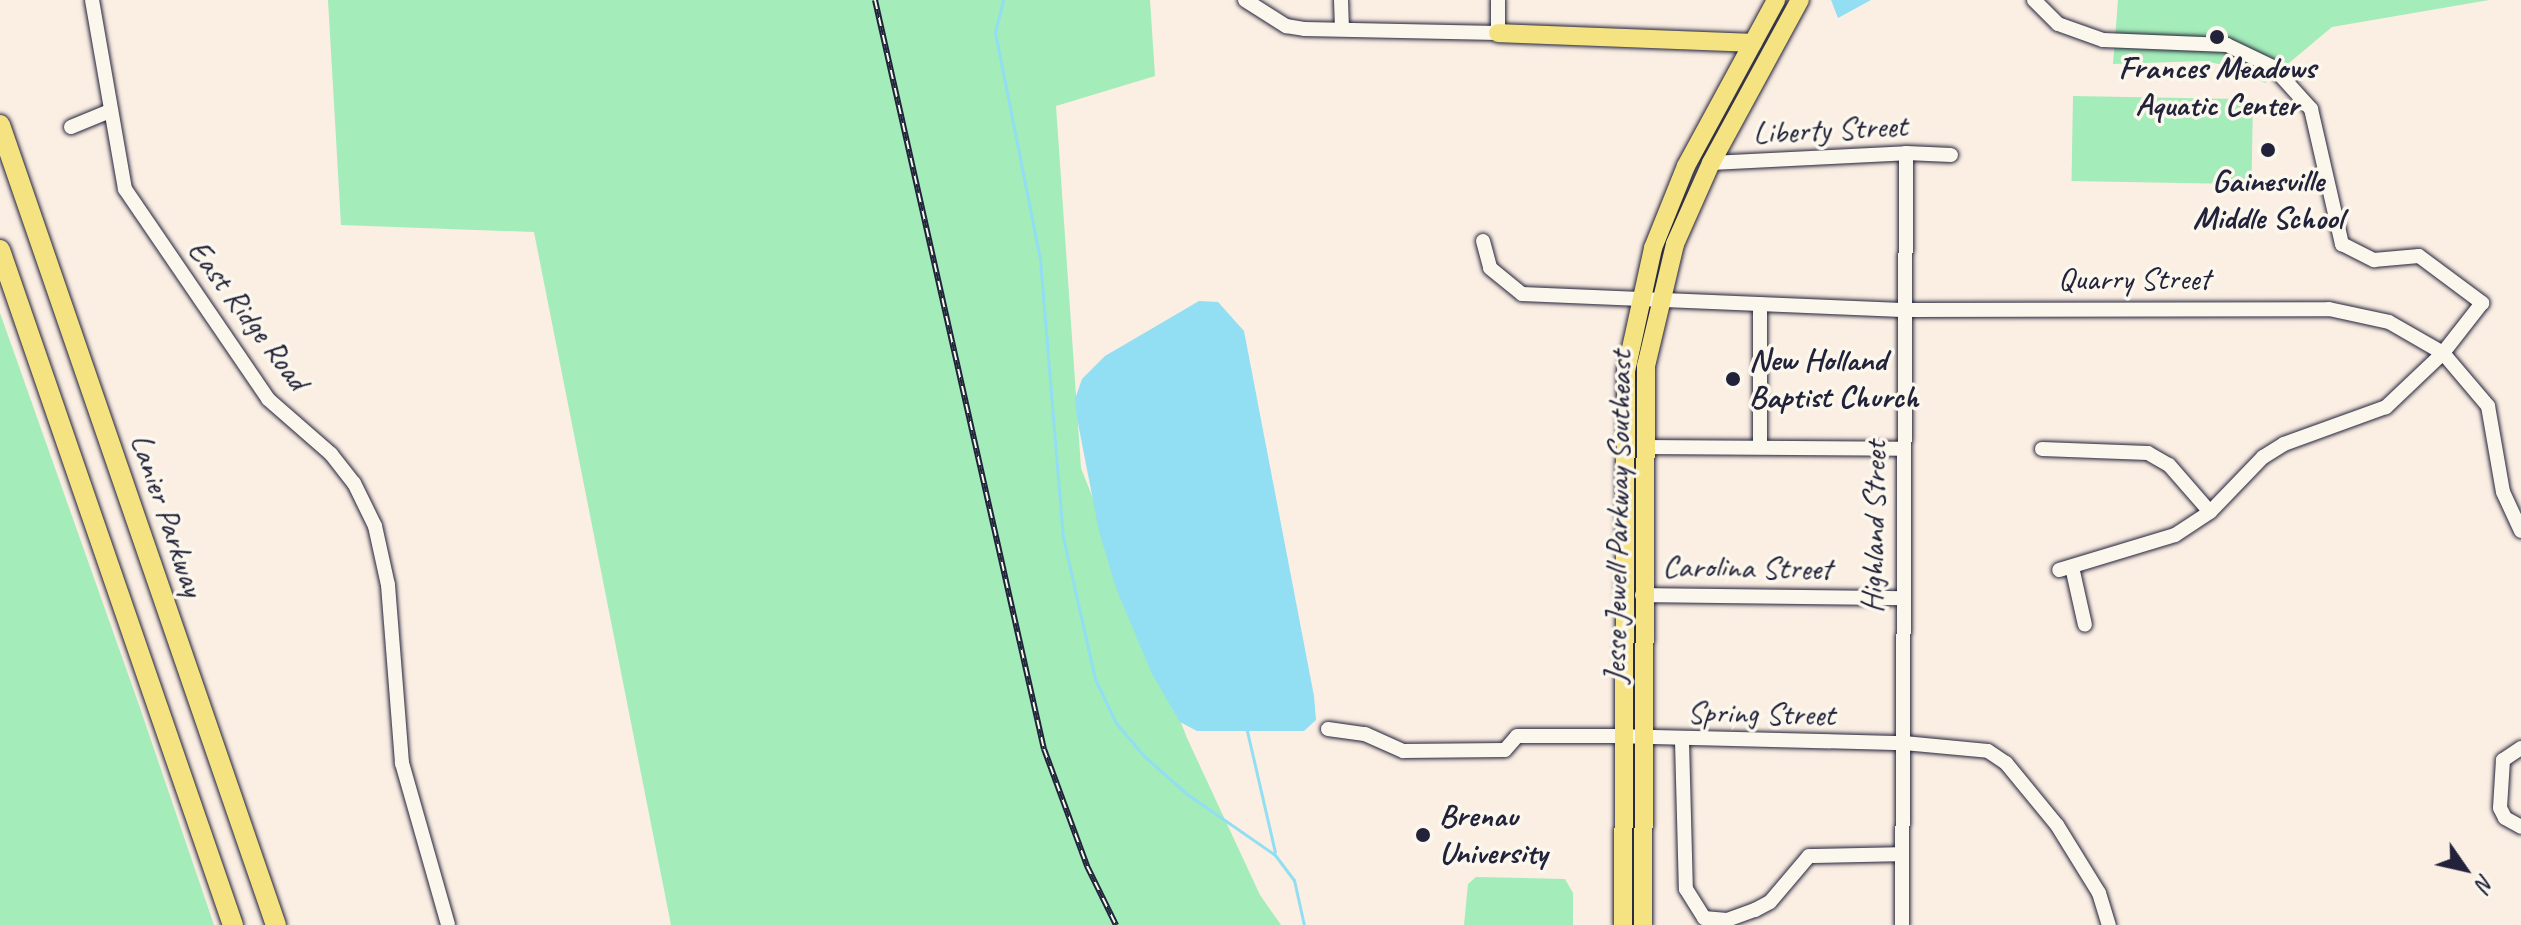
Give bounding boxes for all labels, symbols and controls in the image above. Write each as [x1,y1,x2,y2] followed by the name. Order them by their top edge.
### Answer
[2208,28,2226,46] marker: Frances Meadows Aquatic Center
[2119,50,2315,125] place label: Frances Meadows Aquatic Center
[1752,107,1908,153] street label: Liberty Street
[2259,141,2277,159] marker: Gainesville Middle School
[2193,163,2343,238] place label: Gainesville Middle School
[179,232,317,398] street label: East Ridge Road
[2058,260,2210,298] street label: Quarry Street
[1749,342,1920,417] place label: New Holland Baptist Church
[1596,350,1640,684] street label: Jesse Jewell Parkway Southeast
[1724,370,1742,388] marker: New Holland Baptist Church
[121,429,213,601] street label: Lanier Parkway
[1853,440,1895,614] street label: Highland Street
[1662,547,1832,589] street label: Carolina Street
[1687,694,1835,734] street label: Spring Street
[1439,798,1547,873] place label: Brenau University
[1414,826,1432,844] marker: Brenau University
[2425,829,2505,909] north arrow
[2469,869,2500,896] text: N

